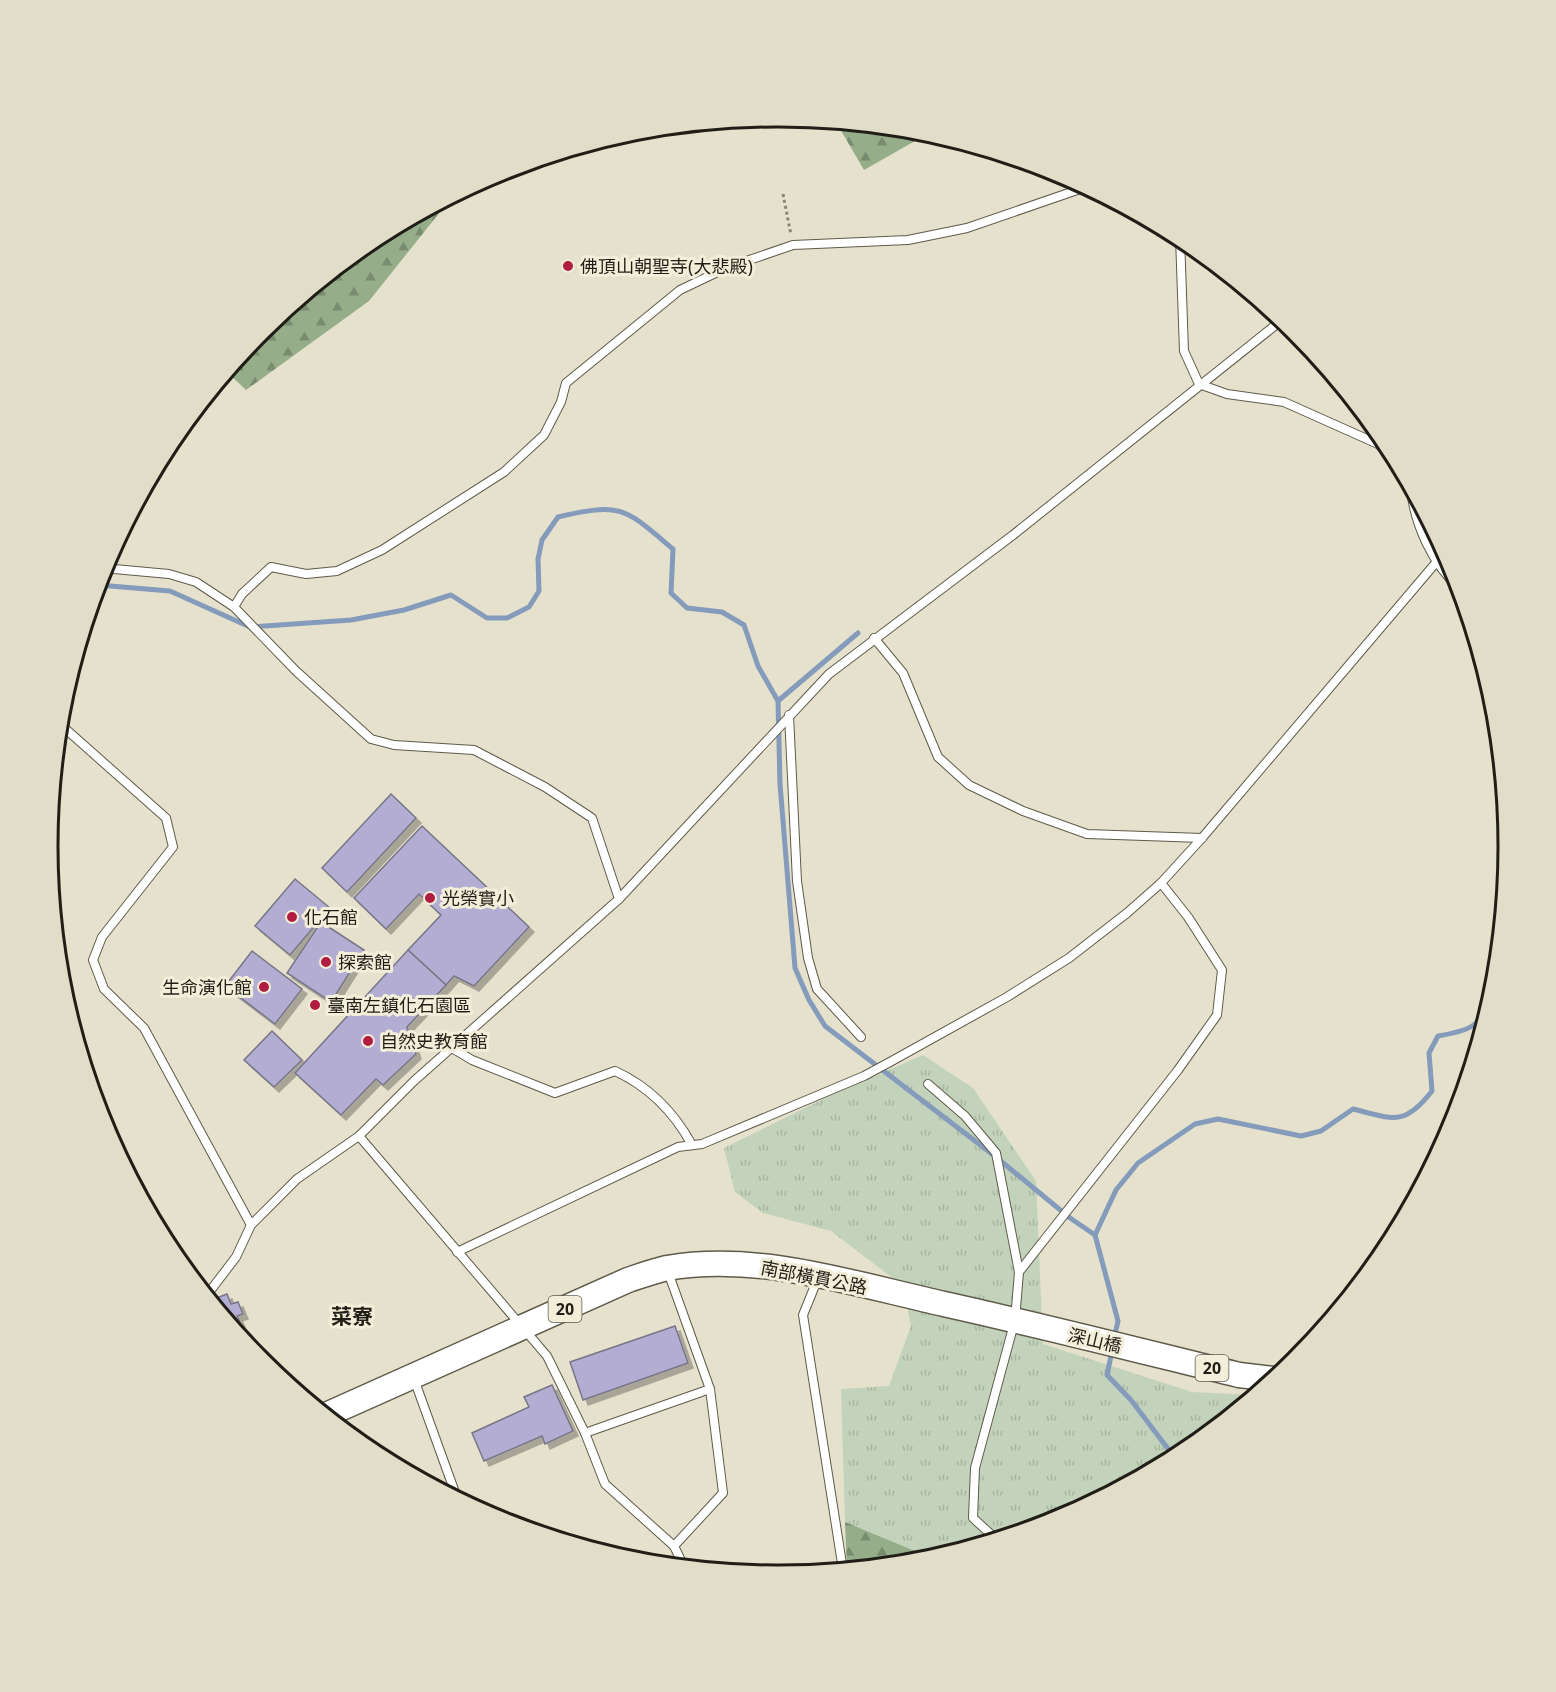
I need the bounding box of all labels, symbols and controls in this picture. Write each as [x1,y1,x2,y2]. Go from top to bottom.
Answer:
place label: 佛頂山朝聖寺(大悲殿) [580,254,753,278]
marker: 佛頂山朝聖寺(大悲殿) [561,259,575,273]
place label: 光榮實小 [442,886,514,910]
marker: 光榮實小 [423,891,437,905]
place label: 化石館 [304,905,358,929]
marker: 化石館 [285,910,299,924]
place label: 探索館 [338,950,392,974]
marker: 探索館 [319,955,333,969]
place label: 生命演化館 [162,975,252,999]
marker: 生命演化館 [257,980,271,994]
place label: 臺南左鎮化石園區 [327,993,471,1017]
marker: 臺南左鎮化石園區 [308,998,322,1012]
place label: 自然史教育館 [380,1029,488,1053]
marker: 自然史教育館 [361,1034,375,1048]
street label: 南部橫貫公路 [759,1255,869,1299]
road number: 20 [548,1296,582,1322]
district label: 菜寮 [331,1302,373,1330]
street label: 深山橋 [1066,1322,1124,1358]
road number: 20 [1196,1355,1228,1381]

